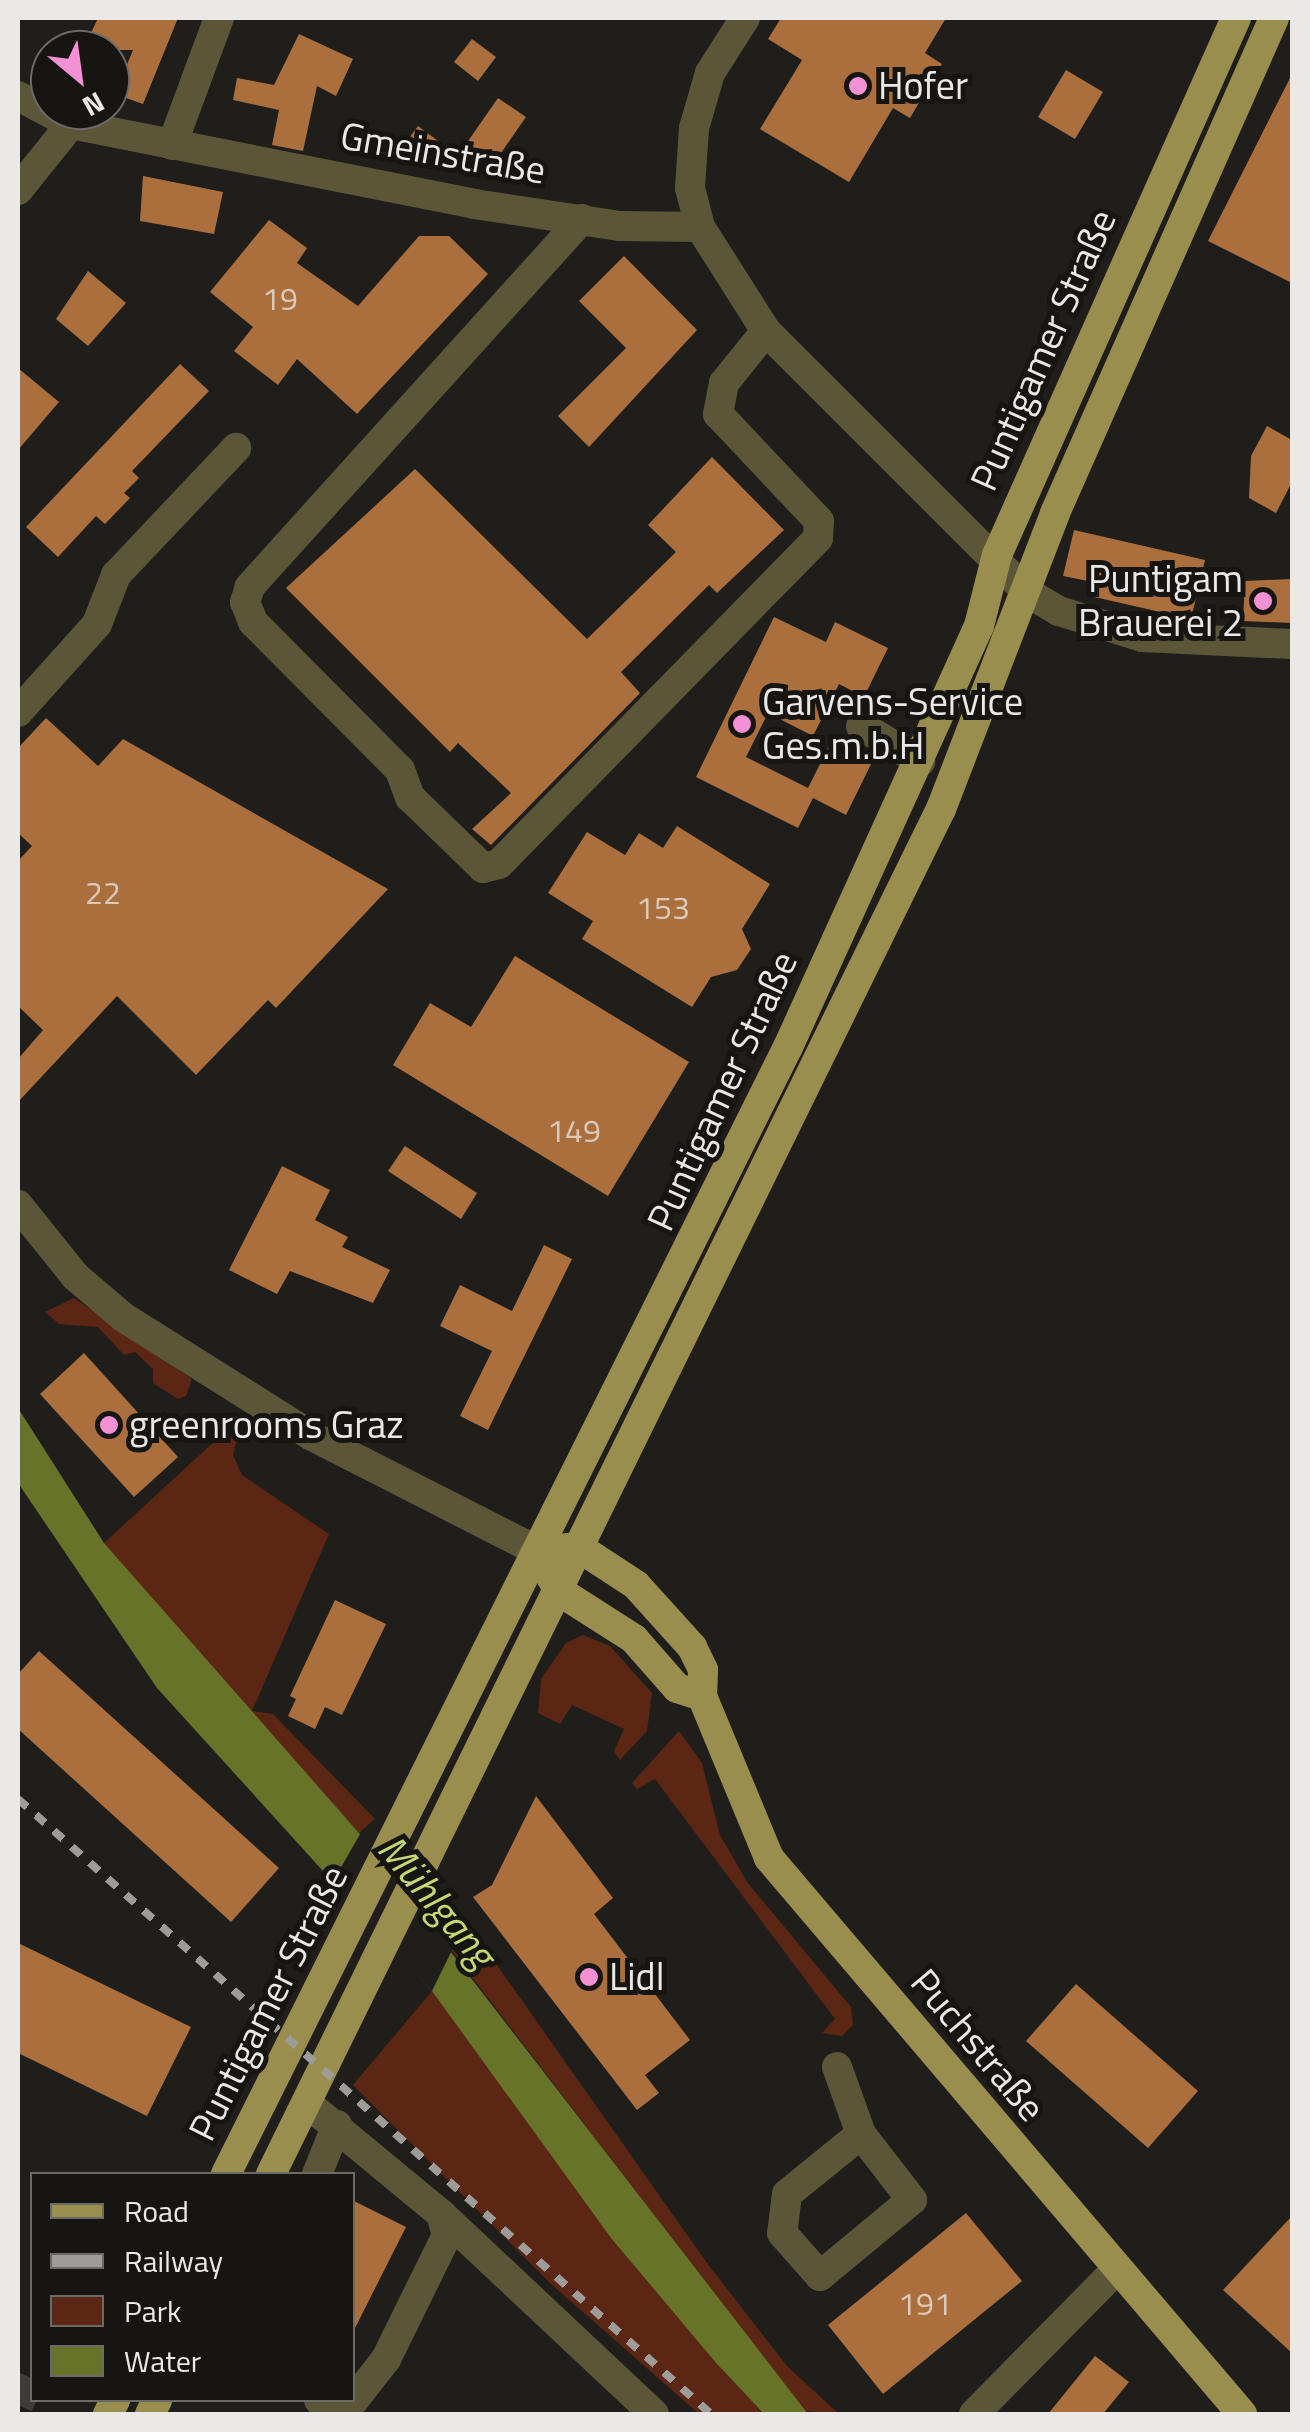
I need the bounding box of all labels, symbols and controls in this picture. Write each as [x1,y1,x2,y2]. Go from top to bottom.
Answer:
north arrow [30,30,130,130]
place label: Hofer [878,63,968,109]
marker: Hofer [847,75,869,97]
text: N [75,81,113,128]
street label: Gmeinstraße [337,113,549,193]
street label: Puntigamer Straße [961,203,1125,497]
house number: 19 [262,279,298,317]
place label: Puntigam Brauerei 2 [1078,556,1243,646]
marker: Puntigam Brauerei 2 [1252,590,1274,612]
place label: Garvens-Service Ges.m.b.H [762,679,1023,768]
marker: Garvens-Service Ges.m.b.H [731,713,753,735]
house number: 22 [85,873,121,911]
house number: 153 [636,888,690,926]
street label: Puntigamer Straße [637,944,807,1238]
house number: 149 [547,1111,601,1149]
place label: greenrooms Graz [129,1402,404,1448]
marker: greenrooms Graz [98,1414,120,1436]
water label: Mühlgang [368,1825,506,1977]
street label: Puntigamer Straße [179,1858,357,2148]
place label: Lidl [609,1954,664,2000]
street label: Puchstraße [901,1960,1055,2130]
marker: Lidl [578,1966,600,1988]
legend [30,2172,355,2402]
text: Road [124,2188,189,2234]
text: Railway [124,2238,223,2284]
house number: 191 [898,2284,952,2322]
text: Park [124,2288,181,2334]
text: Water [124,2338,201,2384]

